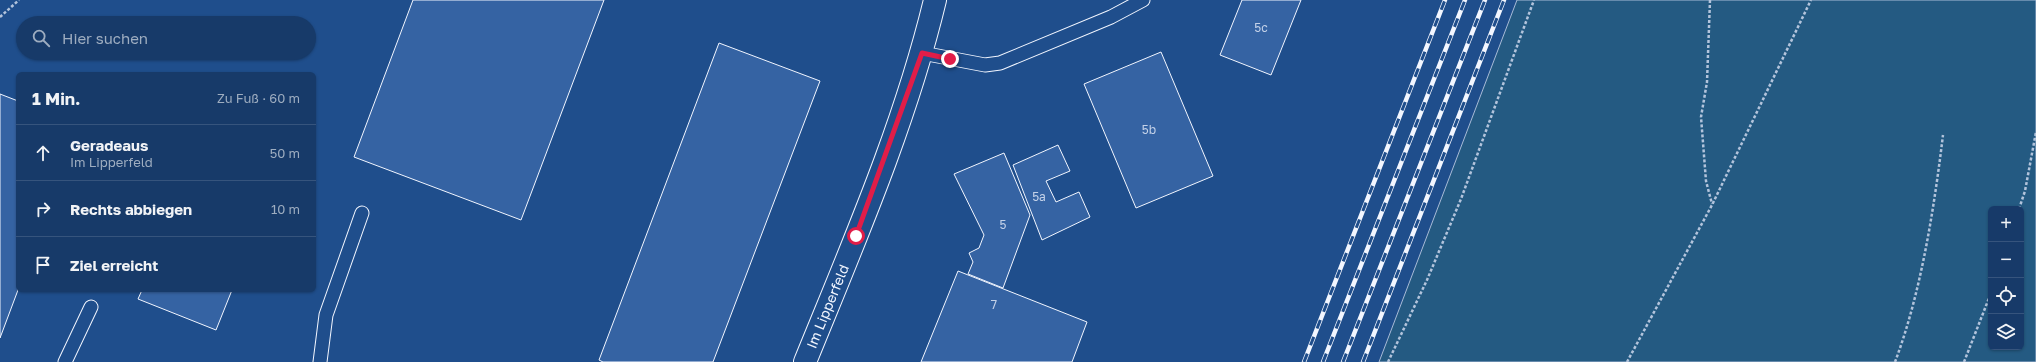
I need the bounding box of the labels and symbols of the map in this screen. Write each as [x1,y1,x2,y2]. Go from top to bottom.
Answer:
house number: 5c [1254,20,1268,35]
route end [941,50,959,68]
house number: 5b [1142,122,1156,137]
house number: 5a [1032,189,1046,204]
house number: 5 [1000,217,1007,232]
route start [847,227,865,245]
street label: Im Lipperfeld [802,262,852,351]
house number: 7 [991,297,997,312]

